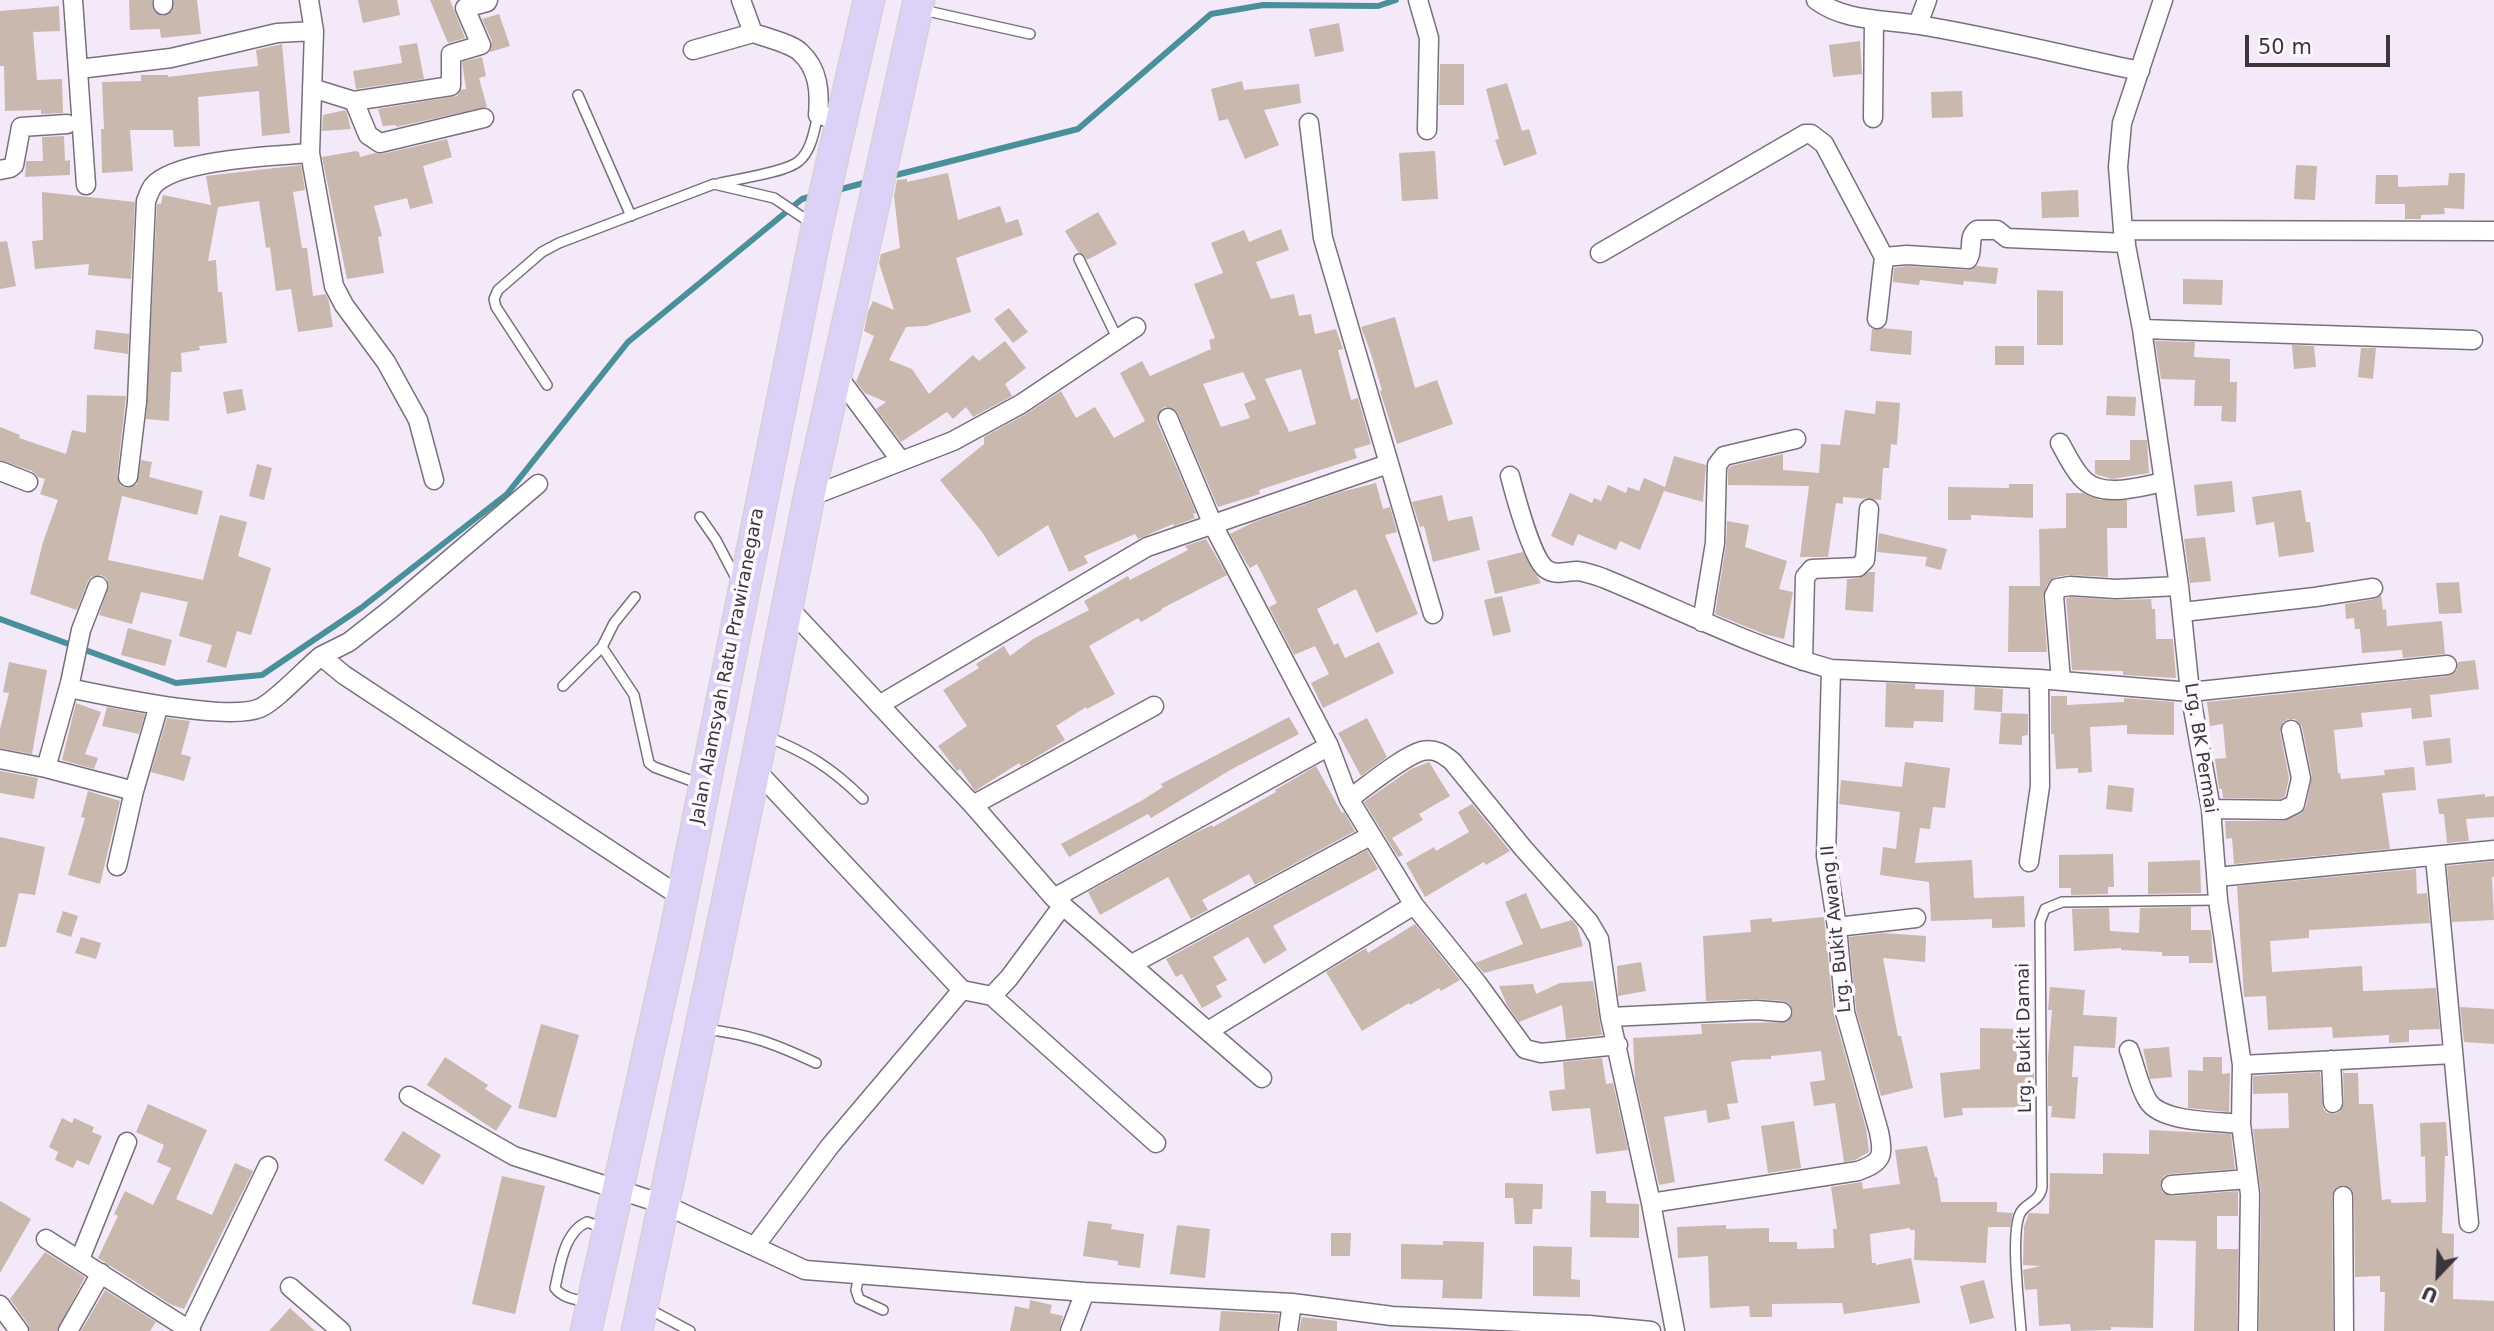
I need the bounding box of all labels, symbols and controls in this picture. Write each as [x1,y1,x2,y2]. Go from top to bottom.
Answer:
scale bar [2249,21,2394,65]
text: 50 m [2258,35,2312,59]
street label: Jalan Alamsyah Ratu Prawiranegara [687,506,769,826]
street label: Lrg. BK Permai [2179,681,2221,815]
street label: Lrg. Bukit Awang II [1817,844,1857,1014]
street label: Lrg. Bukit Damai [2013,963,2037,1113]
north arrow [2403,1240,2473,1310]
text: U [2418,1281,2441,1307]

